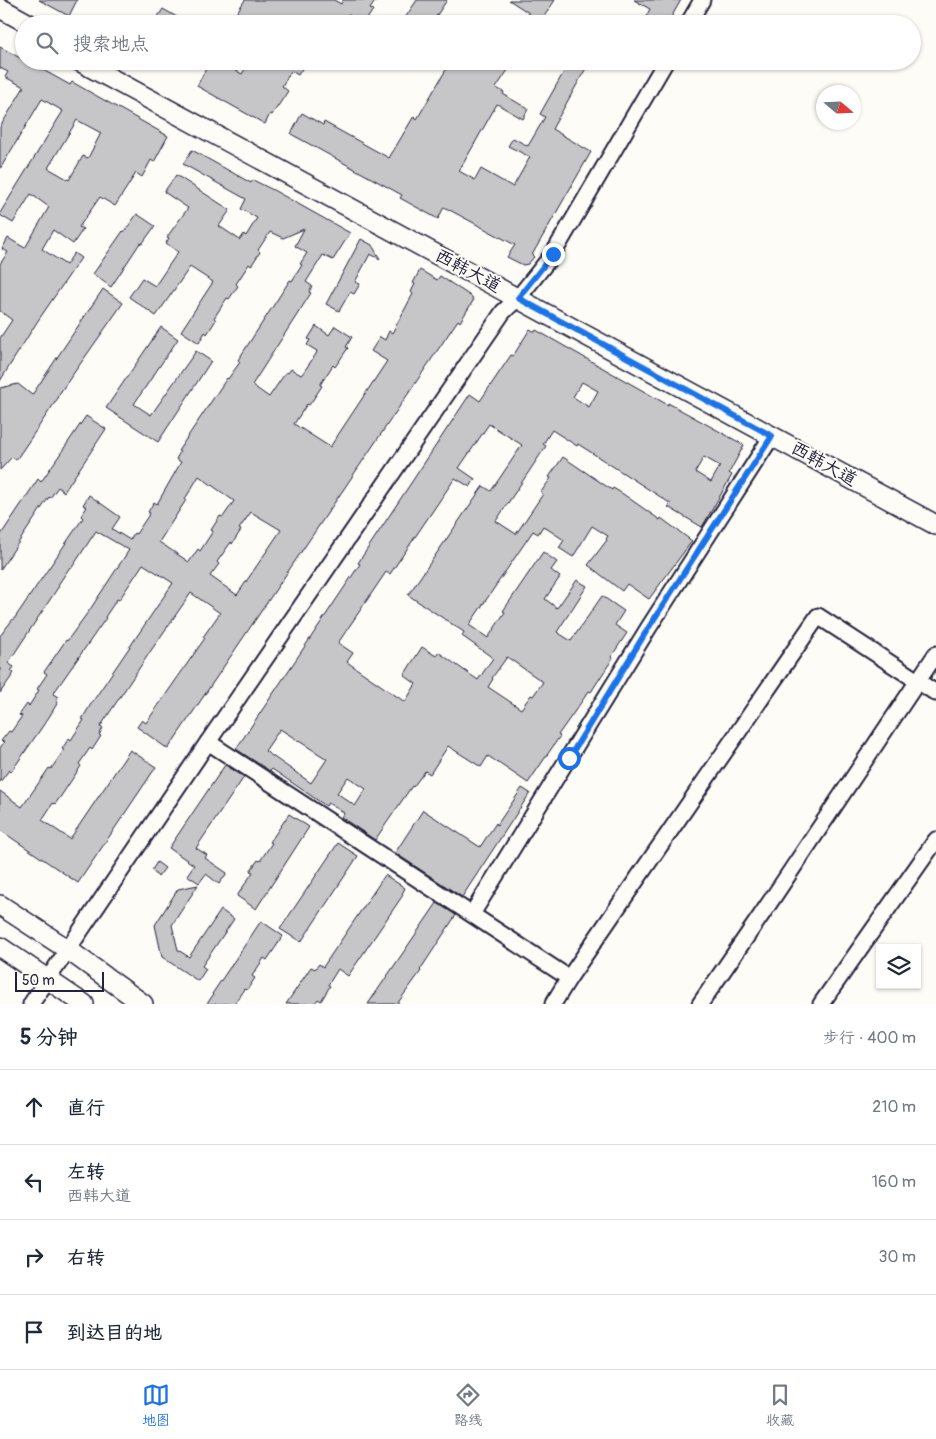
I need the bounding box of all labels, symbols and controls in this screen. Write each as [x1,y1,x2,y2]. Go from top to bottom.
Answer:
search box [15,15,921,70]
icon: search [33,29,61,57]
text: 搜索地点 [73,32,149,56]
north arrow [816,85,861,130]
route end [542,243,565,266]
street label: 西韩大道 [431,244,505,298]
street label: 西韩大道 [787,436,861,492]
route start [558,747,581,770]
map controls [876,944,921,989]
button: layers [876,944,921,989]
scale bar [15,969,104,992]
text: 50 m [22,972,55,989]
text: 5 分钟 [20,1024,78,1051]
text: 步行 · 400 m [823,1028,916,1048]
icon: ahead [20,1093,48,1121]
text: 直行 [67,1096,105,1120]
text: 210 m [872,1097,916,1117]
text: 左转 [67,1160,105,1184]
icon: left [20,1168,48,1196]
text: 160 m [872,1172,916,1192]
text: 西韩大道 [67,1186,131,1206]
icon: right [20,1243,48,1271]
text: 右转 [67,1246,105,1270]
text: 30 m [878,1247,916,1267]
icon: arrive [20,1318,48,1346]
text: 到达目的地 [67,1321,162,1345]
tab: 地图 [142,1381,170,1429]
tab: 路线 [454,1381,482,1429]
tab: 收藏 [766,1381,794,1429]

